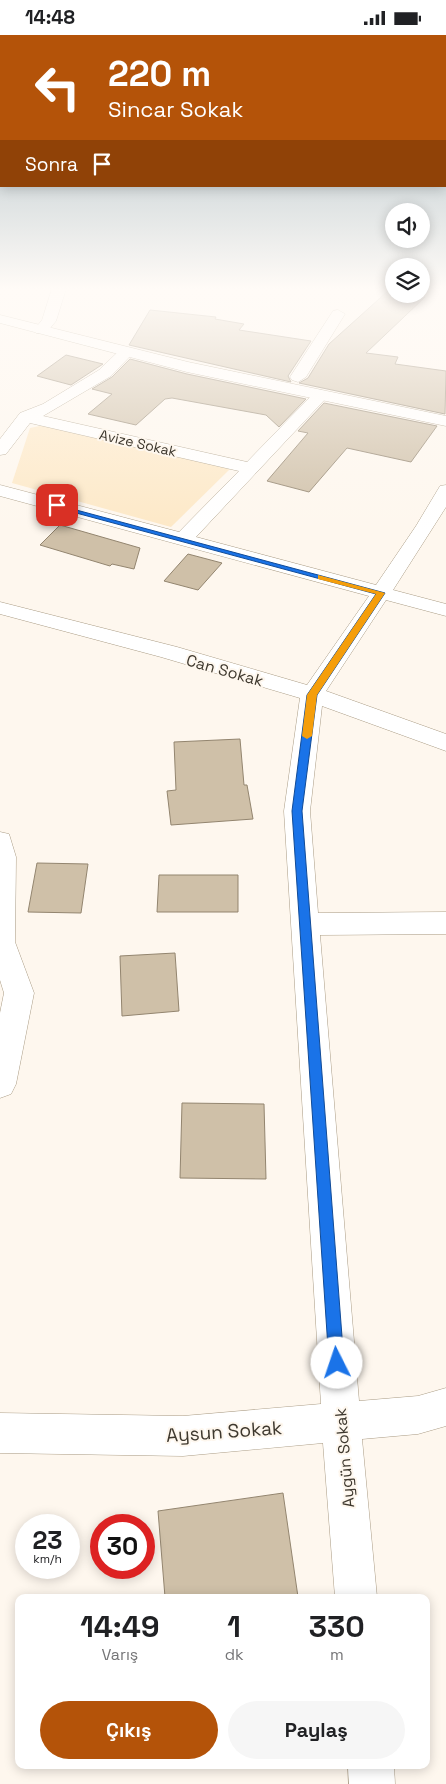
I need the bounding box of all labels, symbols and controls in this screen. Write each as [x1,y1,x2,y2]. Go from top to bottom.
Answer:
text: 14:48 [25,5,75,30]
text: 220 m [108,52,211,96]
icon: left [25,55,90,120]
text: Sincar Sokak [108,95,243,123]
icon: arrive [88,150,116,178]
text: Sonra [25,152,78,177]
map controls [385,203,430,303]
button: sound [385,203,430,248]
button: layers [385,258,430,303]
street label: Avize Sokak [98,425,179,461]
pin [36,484,78,526]
icon: arrive [43,491,71,519]
street label: Can Sokak [184,649,266,692]
position arrow [310,1336,362,1388]
street label: Aygün Sokak [330,1407,359,1509]
street label: Aysun Sokak [165,1415,283,1448]
speed limit sign: 30 [90,1514,155,1579]
text: 23 [32,1524,63,1556]
text: km/h [33,1551,62,1567]
text: 14:49 [80,1607,159,1646]
text: 1 [227,1607,241,1646]
text: 330 [309,1607,365,1646]
text: Varış [101,1644,138,1665]
text: dk [225,1644,244,1665]
text: m [330,1644,344,1665]
button: Çıkış [40,1701,218,1759]
button: Paylaş [228,1701,405,1759]

